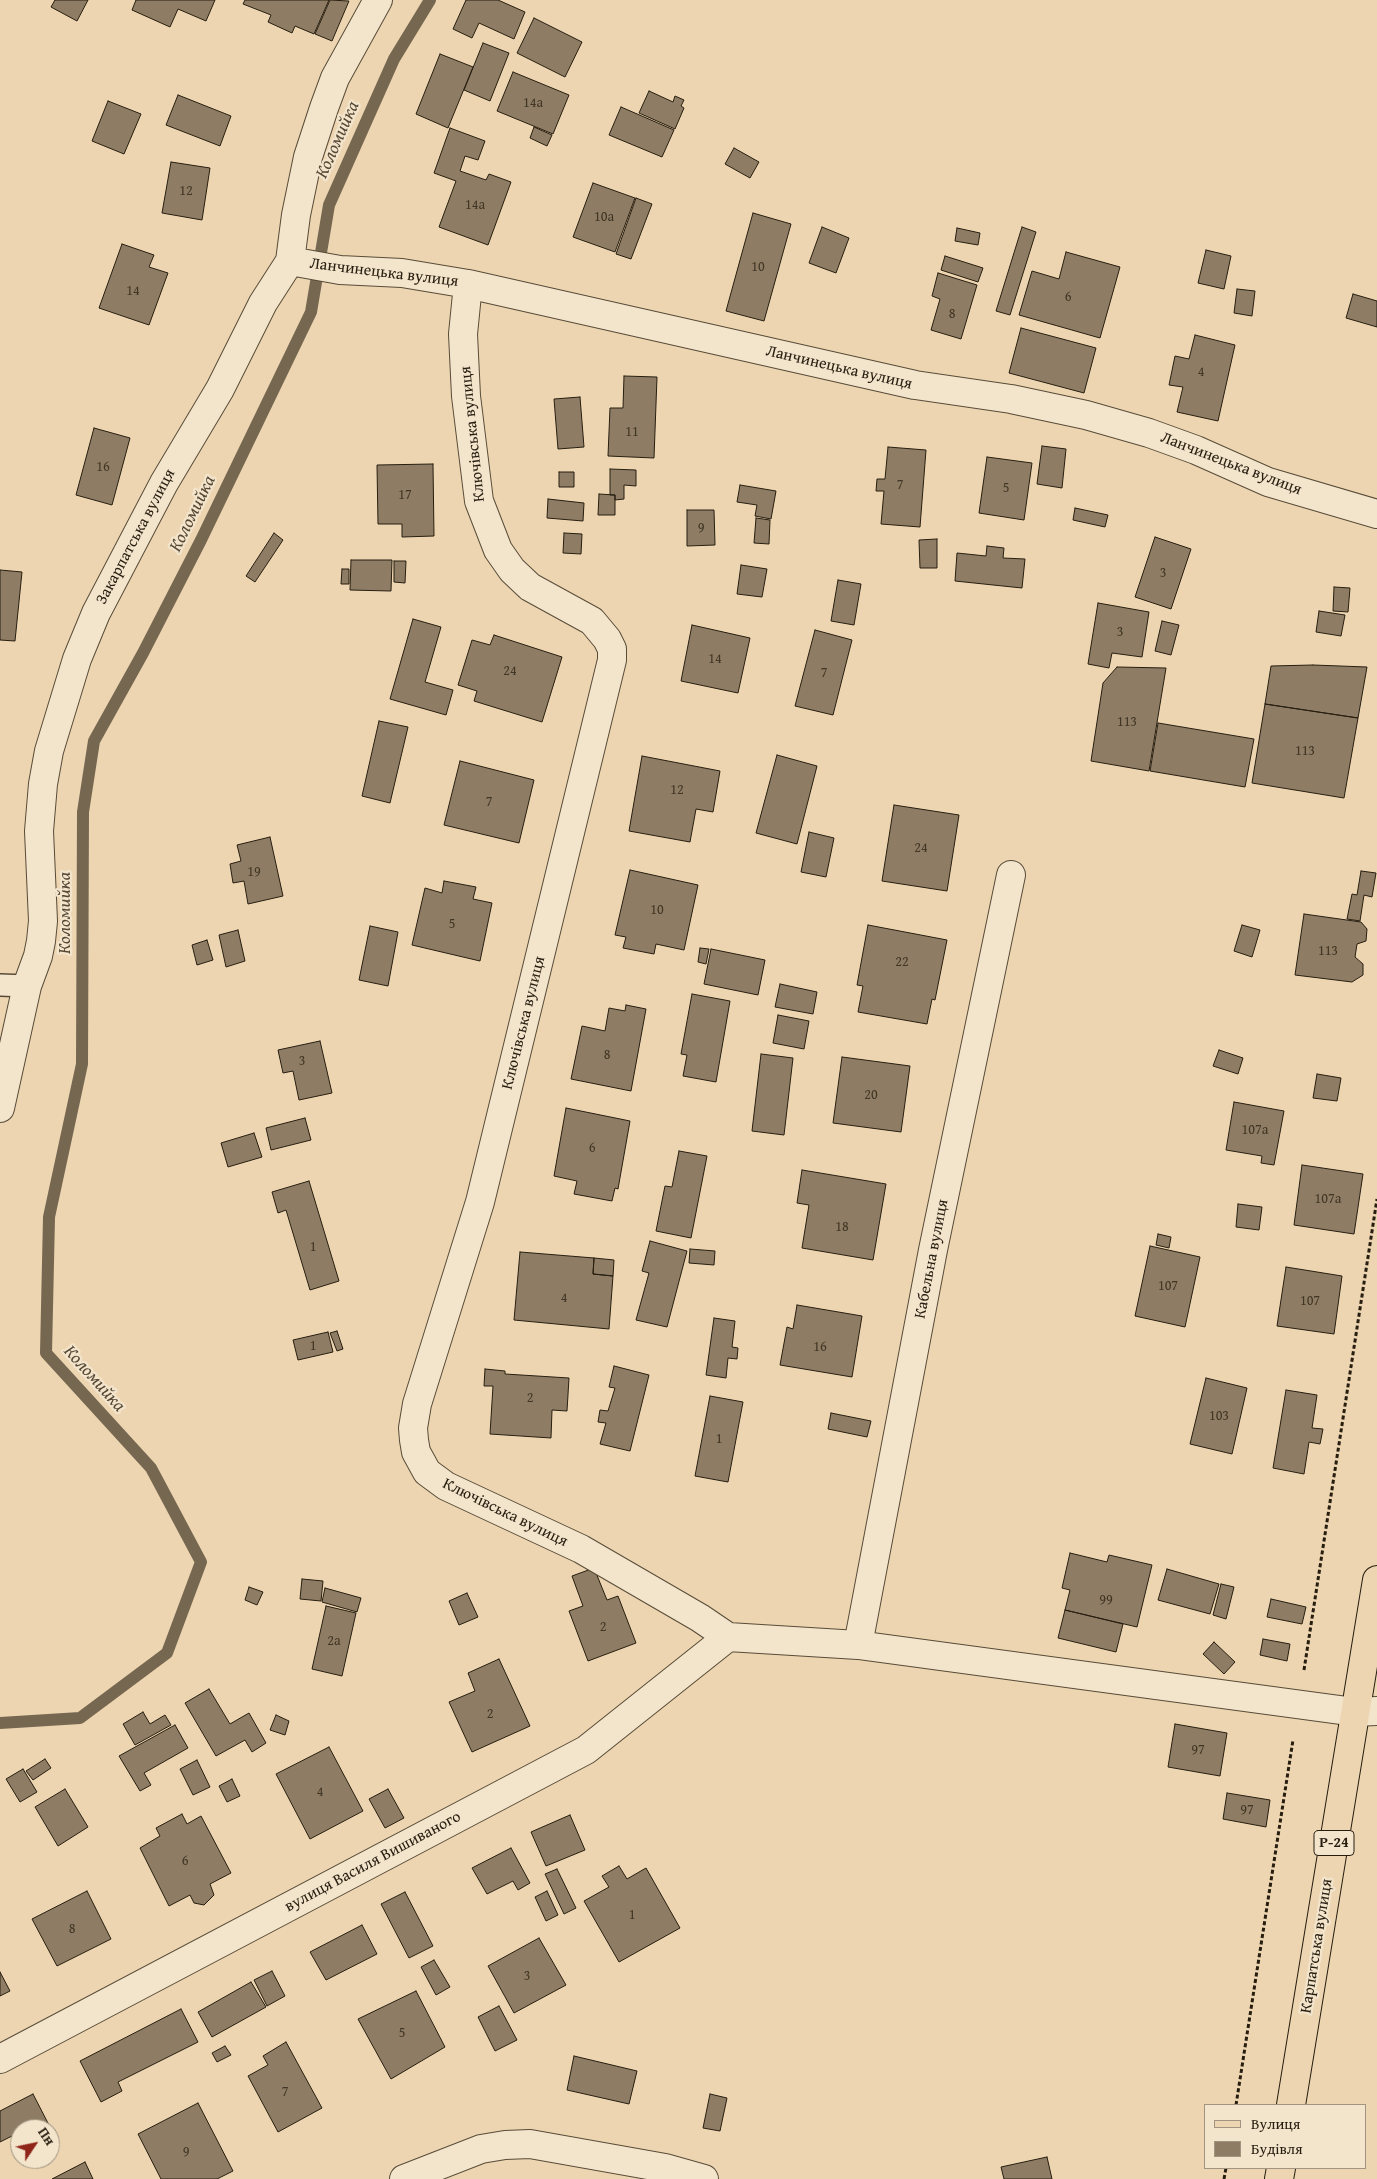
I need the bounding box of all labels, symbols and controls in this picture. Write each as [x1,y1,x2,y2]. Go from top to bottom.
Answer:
house number: 14а [523,95,543,111]
water label: Коломийка [311,98,365,182]
house number: 12 [179,183,193,199]
house number: 14а [465,197,485,213]
house number: 10а [594,209,614,225]
street label: Ланчинецька вулиця [309,254,459,292]
house number: 10 [751,259,765,275]
house number: 14 [126,283,140,299]
house number: 6 [1065,289,1071,305]
house number: 8 [949,306,955,322]
street label: Ланчинецька вулиця [764,342,914,394]
house number: 4 [1198,364,1204,380]
street label: Ключівська вулиця [456,365,490,503]
house number: 11 [625,424,639,440]
street label: Ланчинецька вулиця [1158,428,1304,500]
house number: 16 [96,459,110,475]
street label: Закарпатська вулиця [92,466,180,608]
water label: Коломийка [165,472,221,556]
house number: 7 [897,477,903,493]
house number: 5 [1003,480,1009,496]
house number: 17 [398,487,412,503]
house number: 9 [698,520,704,536]
house number: 3 [1160,565,1166,581]
house number: 3 [1117,624,1123,640]
house number: 14 [708,651,722,667]
house number: 24 [503,663,517,679]
house number: 7 [821,665,827,681]
house number: 113 [1117,714,1137,730]
house number: 113 [1295,743,1315,759]
house number: 12 [670,782,684,798]
house number: 7 [486,794,492,810]
house number: 24 [914,840,928,856]
house number: 19 [247,864,261,880]
water label: Коломийка [54,872,76,954]
house number: 10 [650,902,664,918]
house number: 5 [449,916,455,932]
house number: 113 [1318,943,1338,959]
street label: Ключівська вулиця [498,954,550,1092]
house number: 22 [895,954,909,970]
house number: 8 [604,1047,610,1063]
house number: 3 [299,1053,305,1069]
house number: 20 [864,1087,878,1103]
house number: 107а [1242,1122,1268,1138]
house number: 6 [589,1140,595,1156]
house number: 107а [1315,1191,1341,1207]
street label: Кабельна вулиця [911,1198,953,1320]
house number: 18 [835,1219,849,1235]
house number: 1 [310,1239,316,1255]
house number: 107 [1158,1278,1178,1294]
house number: 4 [561,1290,567,1306]
house number: 107 [1300,1293,1320,1309]
house number: 1 [310,1338,316,1354]
house number: 16 [813,1339,827,1355]
water label: Коломийка [59,1341,129,1417]
house number: 2 [527,1390,533,1406]
house number: 103 [1209,1408,1229,1424]
house number: 1 [716,1431,722,1447]
street label: Ключівська вулиця [439,1474,571,1552]
house number: 99 [1099,1592,1113,1608]
house number: 2 [600,1619,606,1635]
house number: 2а [327,1633,341,1649]
house number: 2 [487,1706,493,1722]
house number: 97 [1191,1742,1205,1758]
house number: 4 [317,1784,323,1800]
house number: 97 [1240,1802,1254,1818]
street label: вулиця Василя Вишиваного [282,1807,464,1917]
road number: Р-24 [1314,1830,1354,1856]
house number: 6 [182,1853,188,1869]
street label: Карпатська вулиця [1297,1877,1337,2015]
house number: 1 [629,1907,635,1923]
house number: 8 [69,1921,75,1937]
house number: 3 [524,1968,530,1984]
house number: 5 [399,2025,405,2041]
house number: 7 [282,2084,288,2100]
legend [1204,2104,1367,2169]
text: Вулиця [1251,2113,1300,2134]
north arrow [10,2119,60,2169]
text: Пн [33,2123,60,2149]
text: Будівля [1251,2138,1303,2159]
house number: 9 [183,2144,189,2160]

